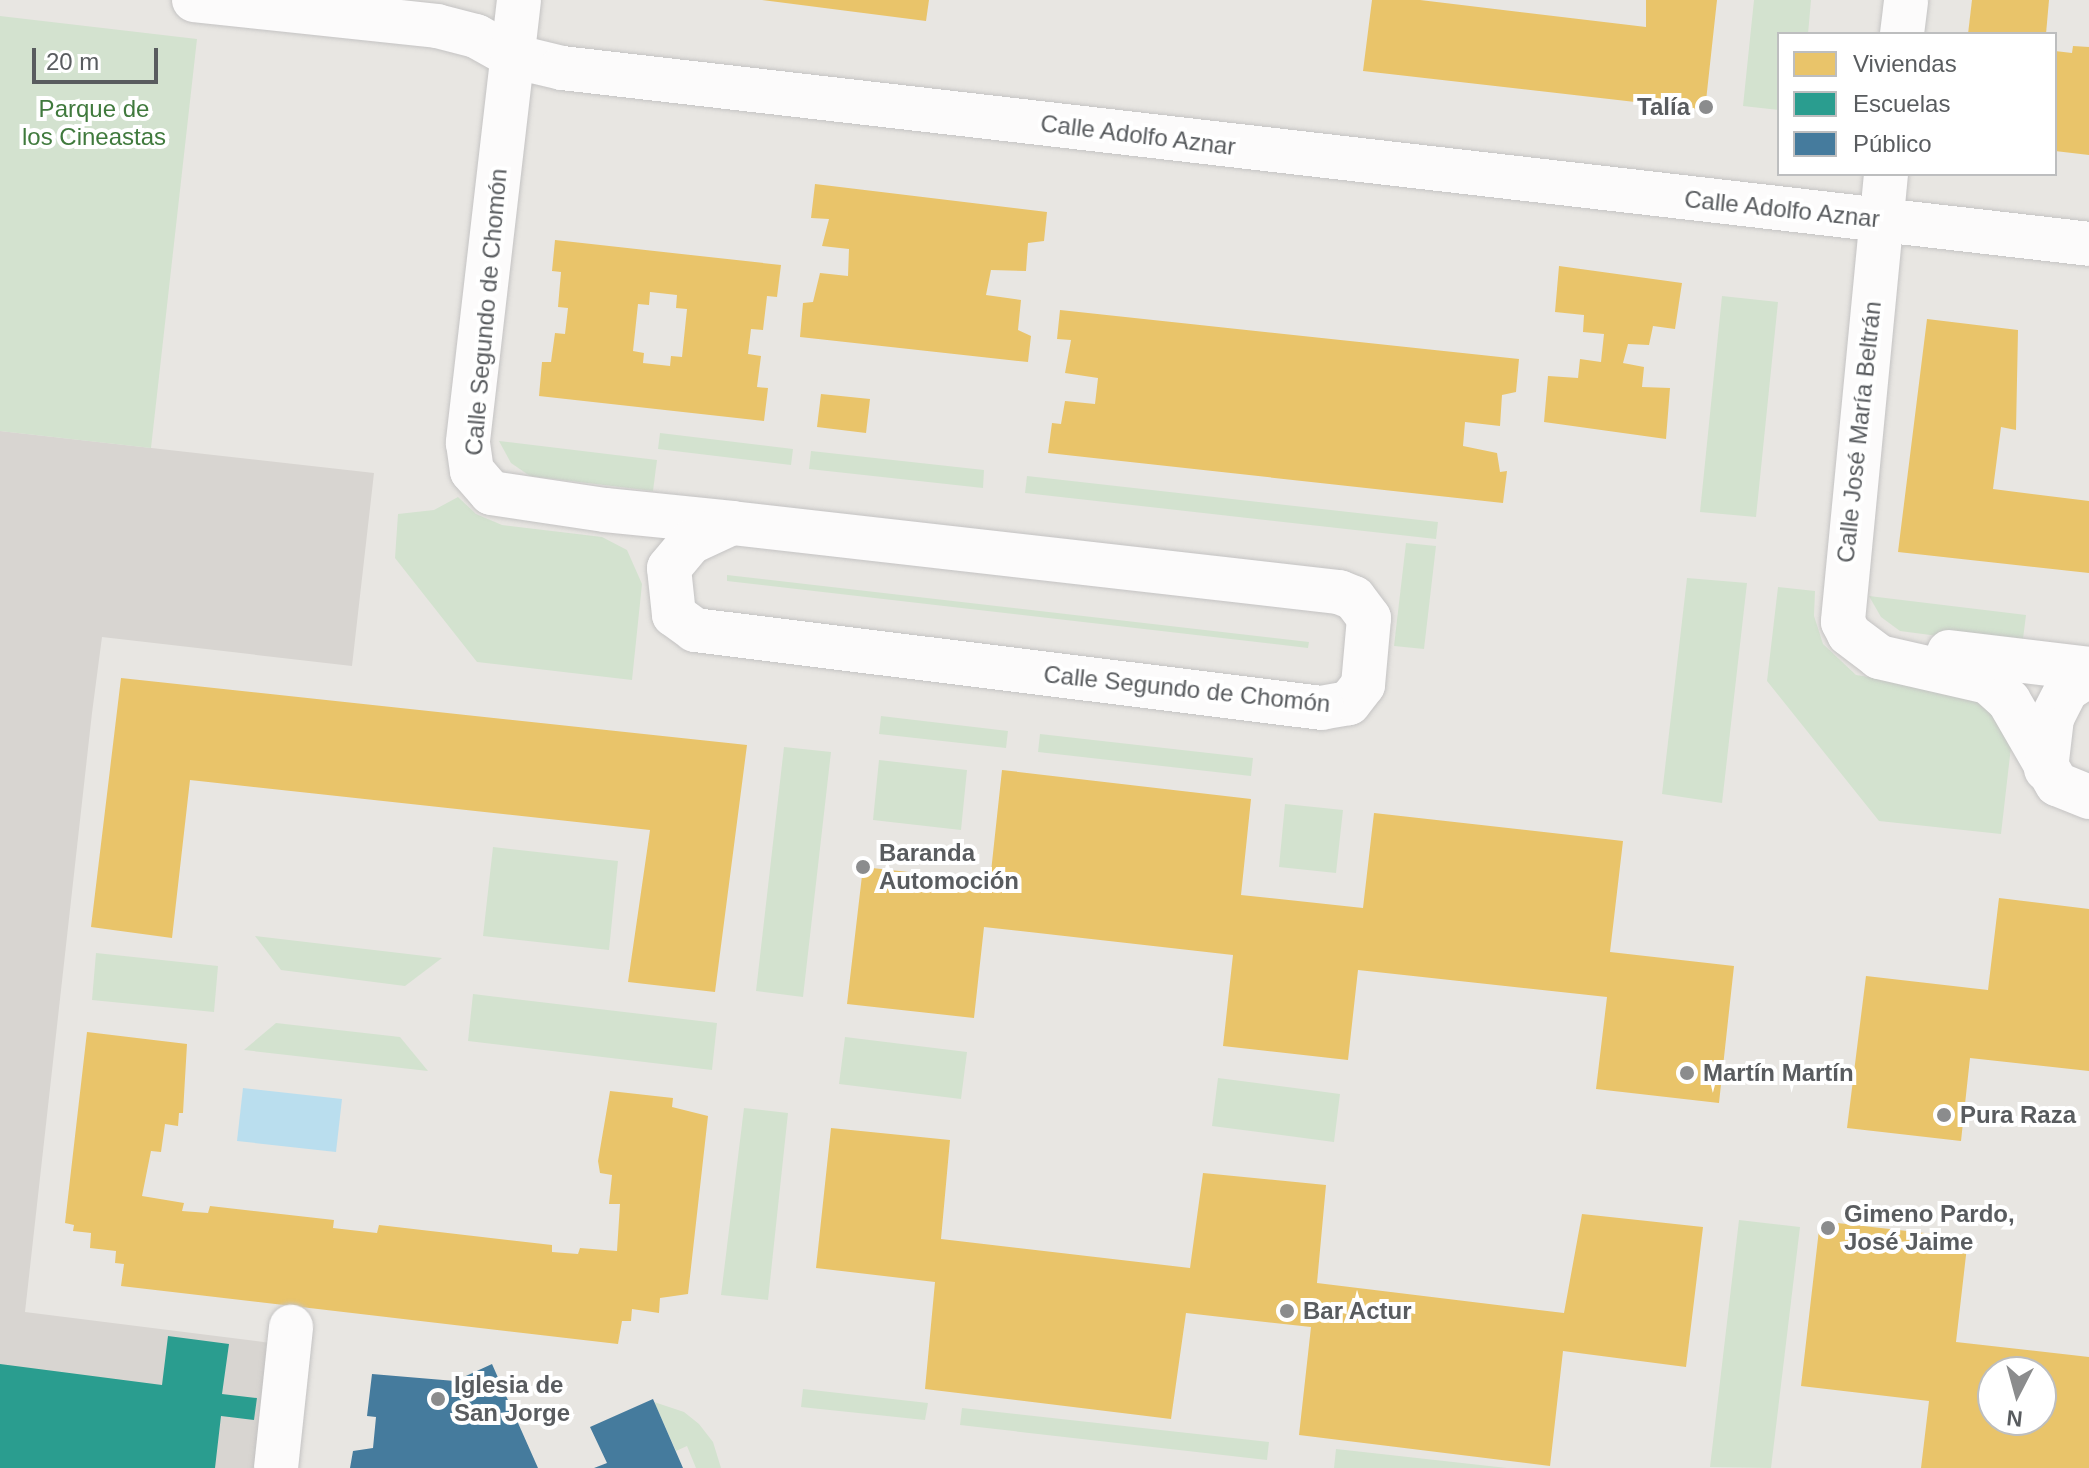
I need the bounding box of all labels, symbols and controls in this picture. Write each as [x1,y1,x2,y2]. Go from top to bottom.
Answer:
scale bar [36,32,162,82]
legend [1777,32,2057,176]
text: 20 m [46,48,99,75]
text: Viviendas [1853,50,1957,77]
text: Escuelas [1853,90,1950,117]
place label: Talía [1637,93,1690,121]
park label: Parque de los Cineastas [22,95,166,151]
marker: Talía [1697,98,1715,116]
street label: Calle Adolfo Aznar [1038,109,1238,161]
text: Público [1853,130,1932,157]
street label: Calle Segundo de Chomón [459,167,513,457]
street label: Calle Adolfo Aznar [1682,184,1882,234]
street label: Calle José María Beltrán [1831,300,1887,564]
street label: Calle Segundo de Chomón [1042,660,1332,718]
place label: Baranda Automoción [879,839,1019,895]
marker: Baranda Automoción [854,858,872,876]
place label: Martín Martín [1703,1059,1854,1087]
marker: Martín Martín [1678,1064,1696,1082]
place label: Pura Raza [1960,1101,2076,1129]
marker: Pura Raza [1935,1106,1953,1124]
place label: Gimeno Pardo, José Jaime [1844,1200,2015,1256]
marker: Gimeno Pardo, José Jaime [1819,1219,1837,1237]
place label: Bar Actur [1303,1297,1412,1325]
marker: Bar Actur [1278,1302,1296,1320]
north arrow [1977,1356,2057,1436]
place label: Iglesia de San Jorge [454,1371,570,1427]
marker: Iglesia de San Jorge [429,1390,447,1408]
text: N [2005,1405,2024,1432]

